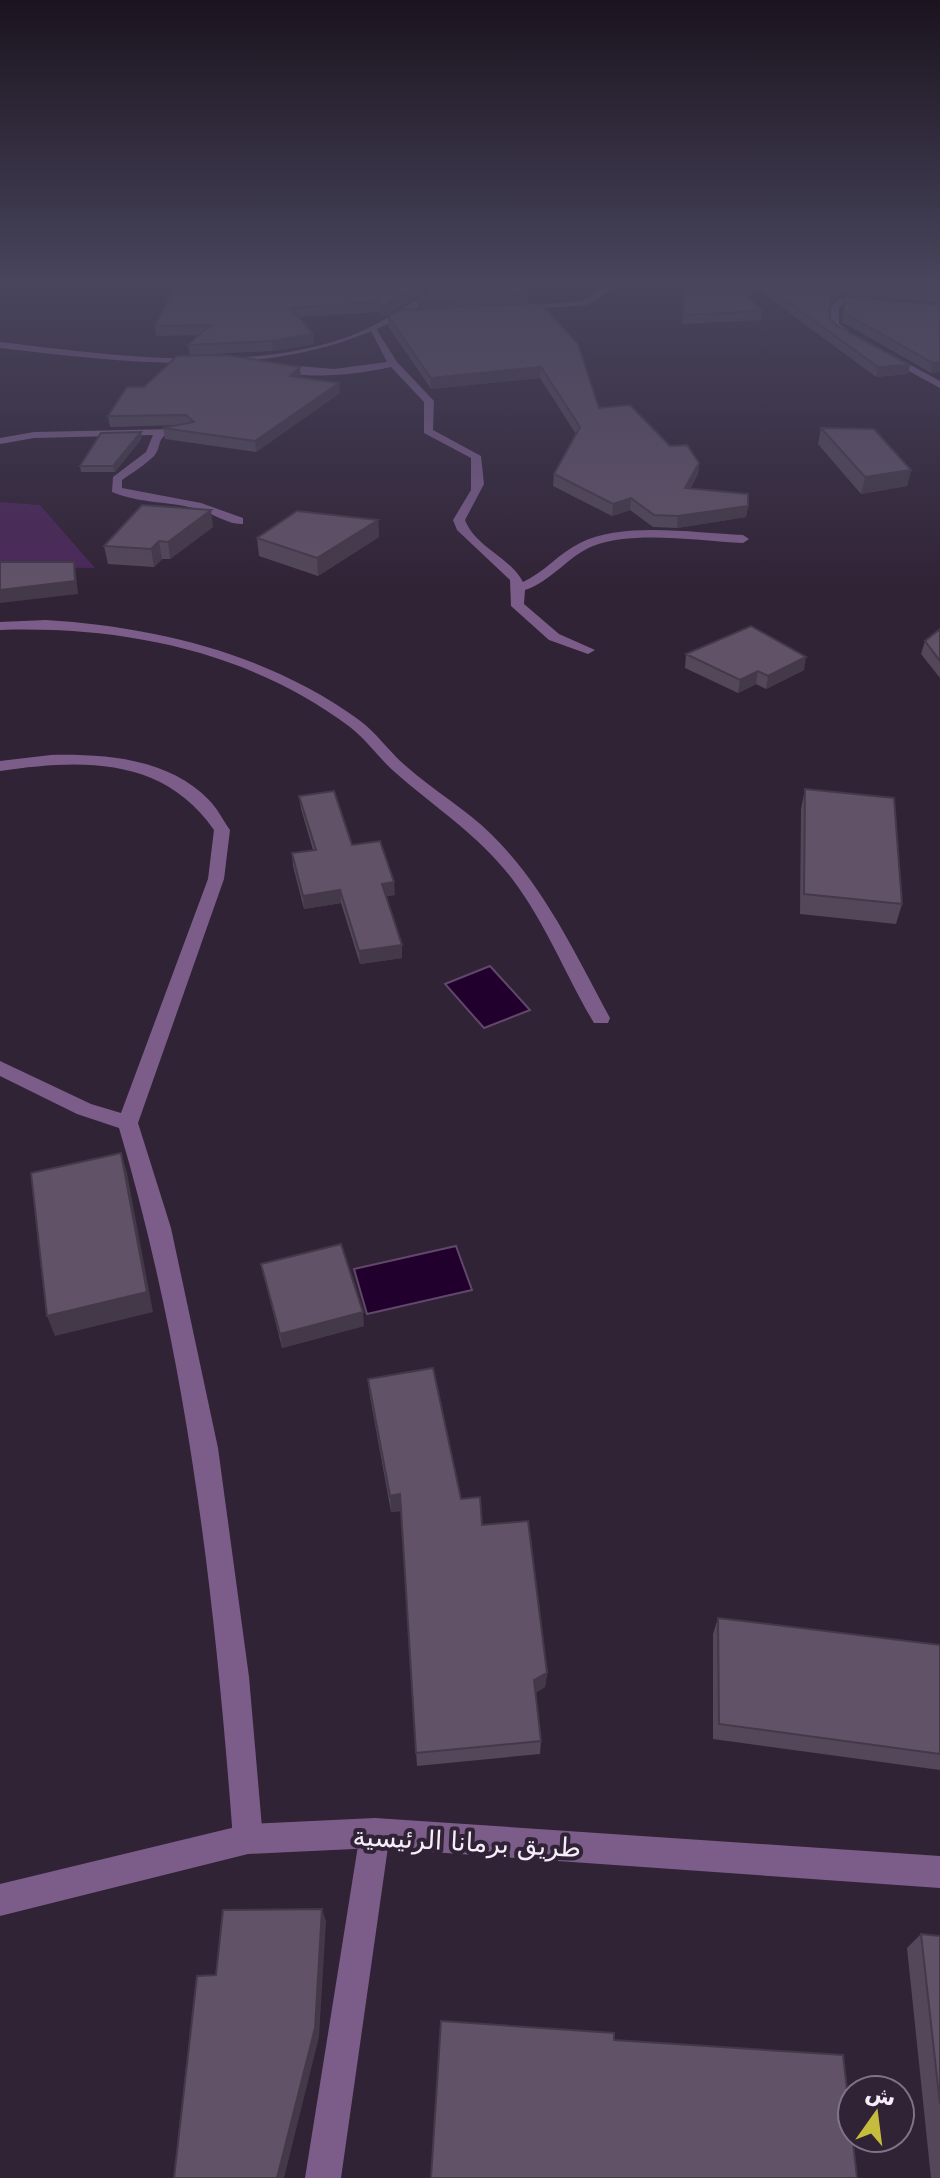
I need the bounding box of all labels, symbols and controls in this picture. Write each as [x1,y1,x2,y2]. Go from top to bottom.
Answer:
street label: طريق برمانا الرئيسية [352,1821,582,1864]
north arrow [836,2074,916,2154]
text: ش [863,2079,898,2111]

